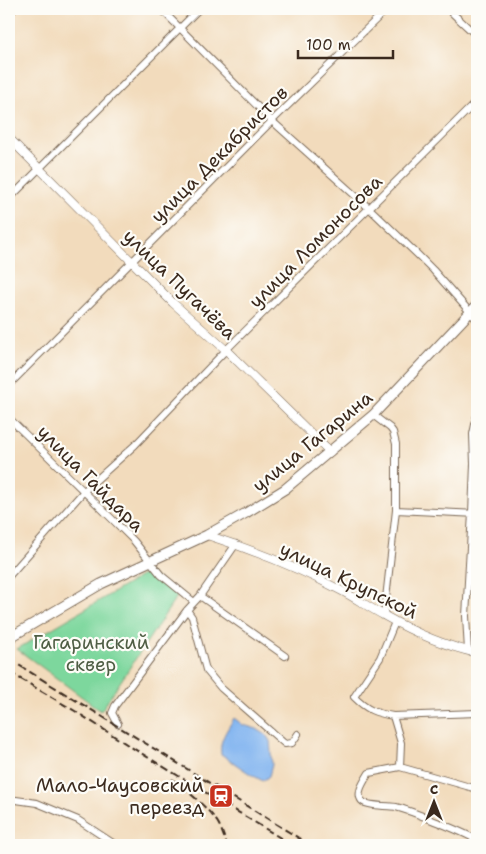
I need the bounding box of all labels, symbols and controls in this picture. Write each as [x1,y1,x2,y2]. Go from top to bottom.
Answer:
scale bar [298,28,394,60]
text: 100 m [306,35,351,55]
street label: улица Декабристов [145,80,293,228]
street label: улица Ломоносова [243,169,388,313]
street label: улица Пугачёва [118,224,242,345]
street label: улица Гагарина [247,385,378,498]
street label: улица Гайдара [32,419,150,537]
street label: улица Крупской [276,536,422,625]
park label: Гагаринский сквер [33,630,149,677]
place label: Мало-Чаусовский переезд [36,773,204,820]
north arrow [408,776,458,826]
text: С [430,780,438,798]
station icon: Мало-Чаусовский переезд [208,783,234,809]

